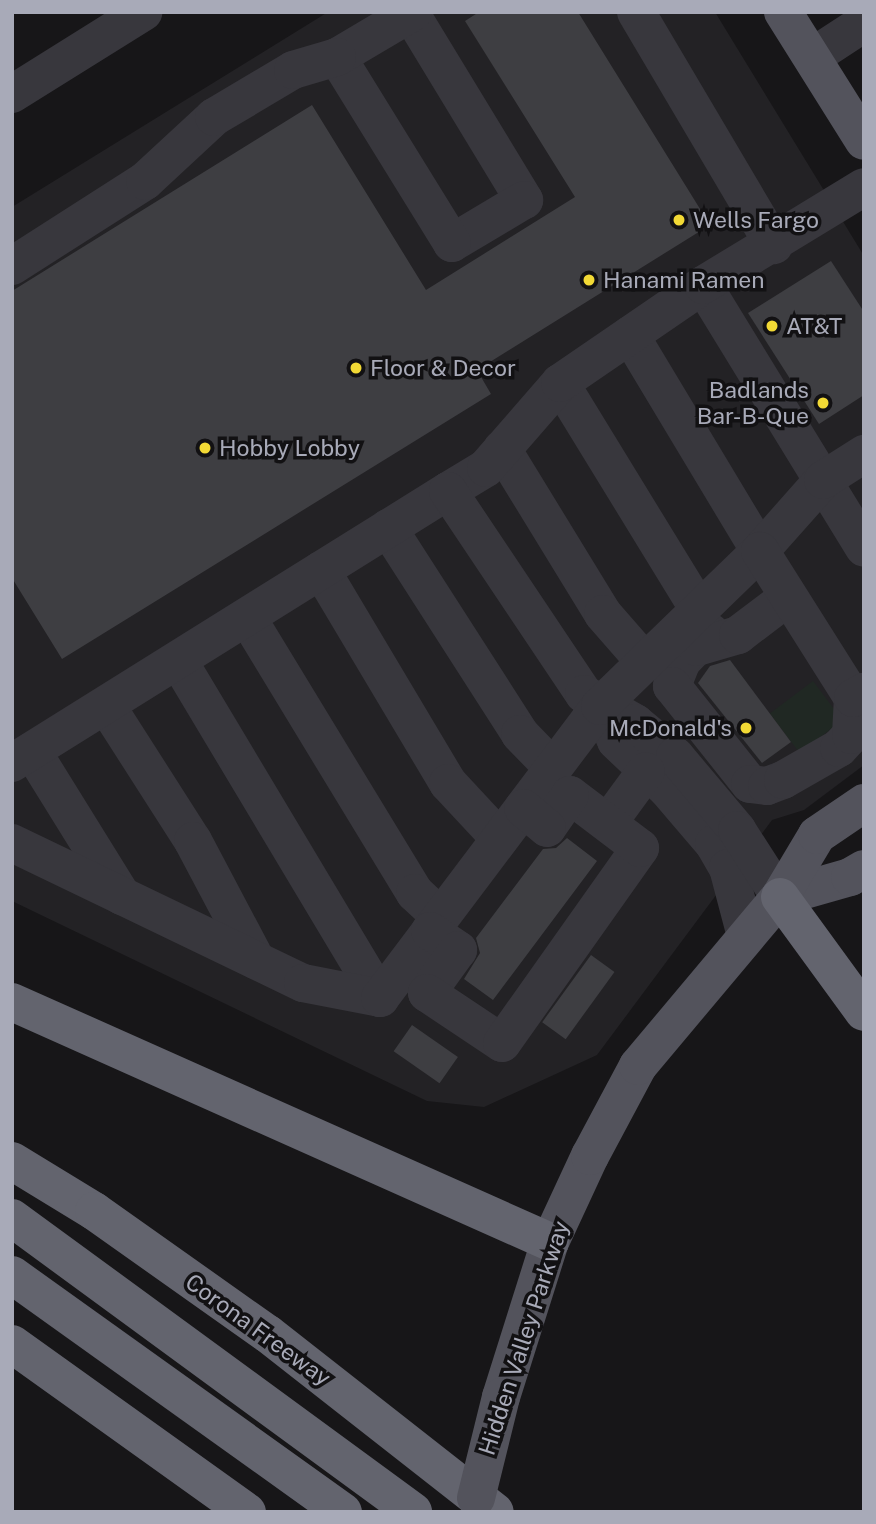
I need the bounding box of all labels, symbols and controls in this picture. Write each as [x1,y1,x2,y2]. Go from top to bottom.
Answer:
place label: Wells Fargo [693,206,819,234]
marker: Wells Fargo [671,212,687,228]
place label: Hanami Ramen [603,266,765,294]
marker: Hanami Ramen [581,272,597,288]
place label: AT&T [786,312,842,340]
marker: AT&T [764,318,780,334]
place label: Floor & Decor [370,354,516,382]
marker: Floor & Decor [348,360,364,376]
place label: Badlands Bar-B-Que [697,376,809,430]
marker: Badlands Bar-B-Que [815,395,831,411]
place label: Hobby Lobby [219,434,360,462]
marker: Hobby Lobby [197,440,213,456]
place label: McDonald's [609,714,732,742]
marker: McDonald's [738,720,754,736]
street label: Hidden Valley Parkway [473,1217,575,1459]
street label: Corona Freeway [180,1268,336,1392]

